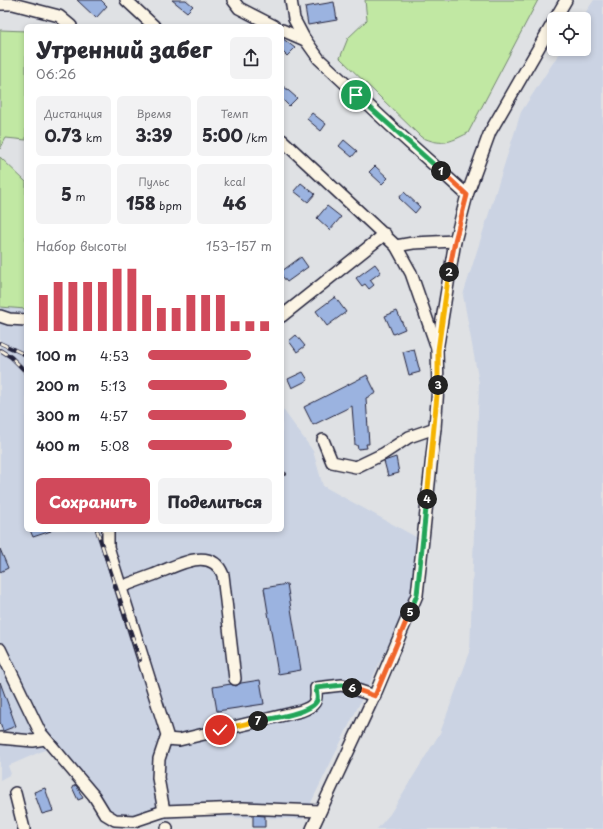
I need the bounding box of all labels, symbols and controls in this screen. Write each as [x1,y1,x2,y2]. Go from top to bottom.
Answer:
map controls [547,12,591,56]
button: locate [547,12,591,56]
text: Утренний забег [36,32,212,65]
button: share [230,37,272,79]
text: 06:26 [36,64,76,83]
pin [339,78,373,112]
icon: arrive [345,84,367,106]
text: Дистанция [44,105,103,122]
text: Время [136,105,172,122]
text: Темп [221,105,249,122]
text: 0.73 [44,122,82,148]
text: 3:39 [135,122,173,148]
text: 5:00 [202,122,243,148]
text: km [82,129,102,146]
text: /km [243,129,267,146]
pin: 1 [431,161,451,181]
text: 1 [438,162,444,179]
text: Пульс [138,173,170,190]
text: kcal [224,173,246,190]
text: 5 [61,181,72,207]
text: m [72,188,86,205]
text: 158 [126,190,156,216]
text: 46 [223,190,247,216]
text: bpm [156,197,182,214]
text: Набор высоты [36,236,127,255]
text: 153–157 m [206,236,272,255]
pin: 2 [439,262,459,282]
text: 2 [445,263,453,280]
text: 100 m [36,346,77,365]
text: 4:53 [100,346,129,365]
pin: 3 [428,375,448,395]
text: 200 m [36,376,80,395]
text: 5:13 [100,376,127,395]
text: 3 [434,376,442,393]
text: 300 m [36,406,80,425]
text: 4:57 [100,406,128,425]
text: 400 m [36,436,80,455]
text: 5:08 [100,436,130,455]
button: Сохранить [36,478,150,524]
button: Поделиться [158,478,272,524]
pin: 4 [417,489,437,509]
text: 4 [423,490,431,507]
pin: 5 [400,602,420,622]
text: 5 [406,603,414,620]
pin: 6 [342,678,362,698]
text: 6 [348,679,356,696]
pin: 7 [248,711,268,731]
text: 7 [255,712,261,729]
pin [203,713,237,747]
icon: check [209,719,231,741]

